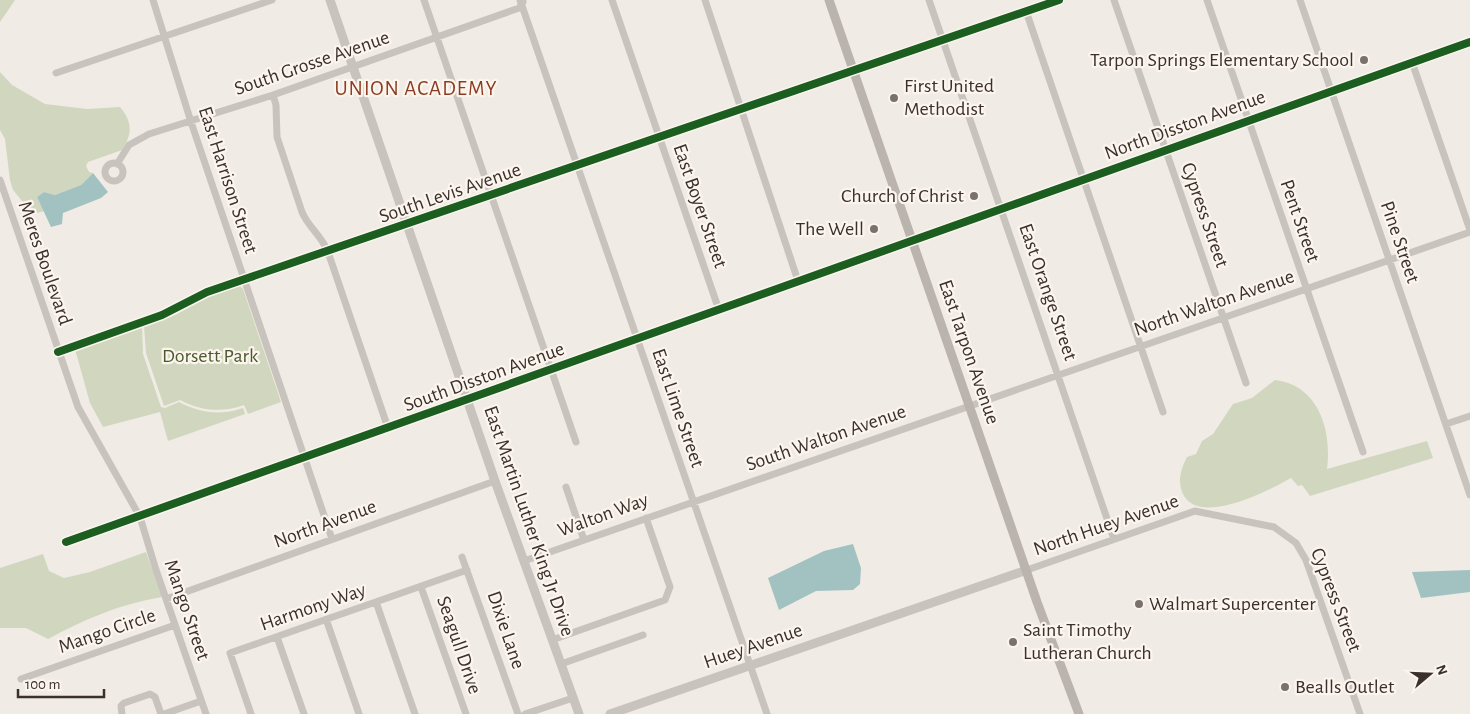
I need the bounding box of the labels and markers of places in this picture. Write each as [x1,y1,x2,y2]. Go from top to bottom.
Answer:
place label: Tarpon Springs Elementary School [1090,50,1354,70]
marker: Tarpon Springs Elementary School [1358,54,1370,66]
place label: First United Methodist [904,76,994,119]
marker: First United Methodist [888,92,900,104]
place label: Church of Christ [841,186,965,206]
marker: Church of Christ [968,190,980,202]
place label: The Well [795,219,864,239]
marker: The Well [868,223,880,235]
place label: Walmart Supercenter [1149,594,1316,614]
marker: Walmart Supercenter [1133,598,1145,610]
place label: Saint Timothy Lutheran Church [1023,620,1152,663]
marker: Saint Timothy Lutheran Church [1007,636,1019,648]
place label: Bealls Outlet [1295,677,1395,697]
marker: Bealls Outlet [1279,681,1291,693]

